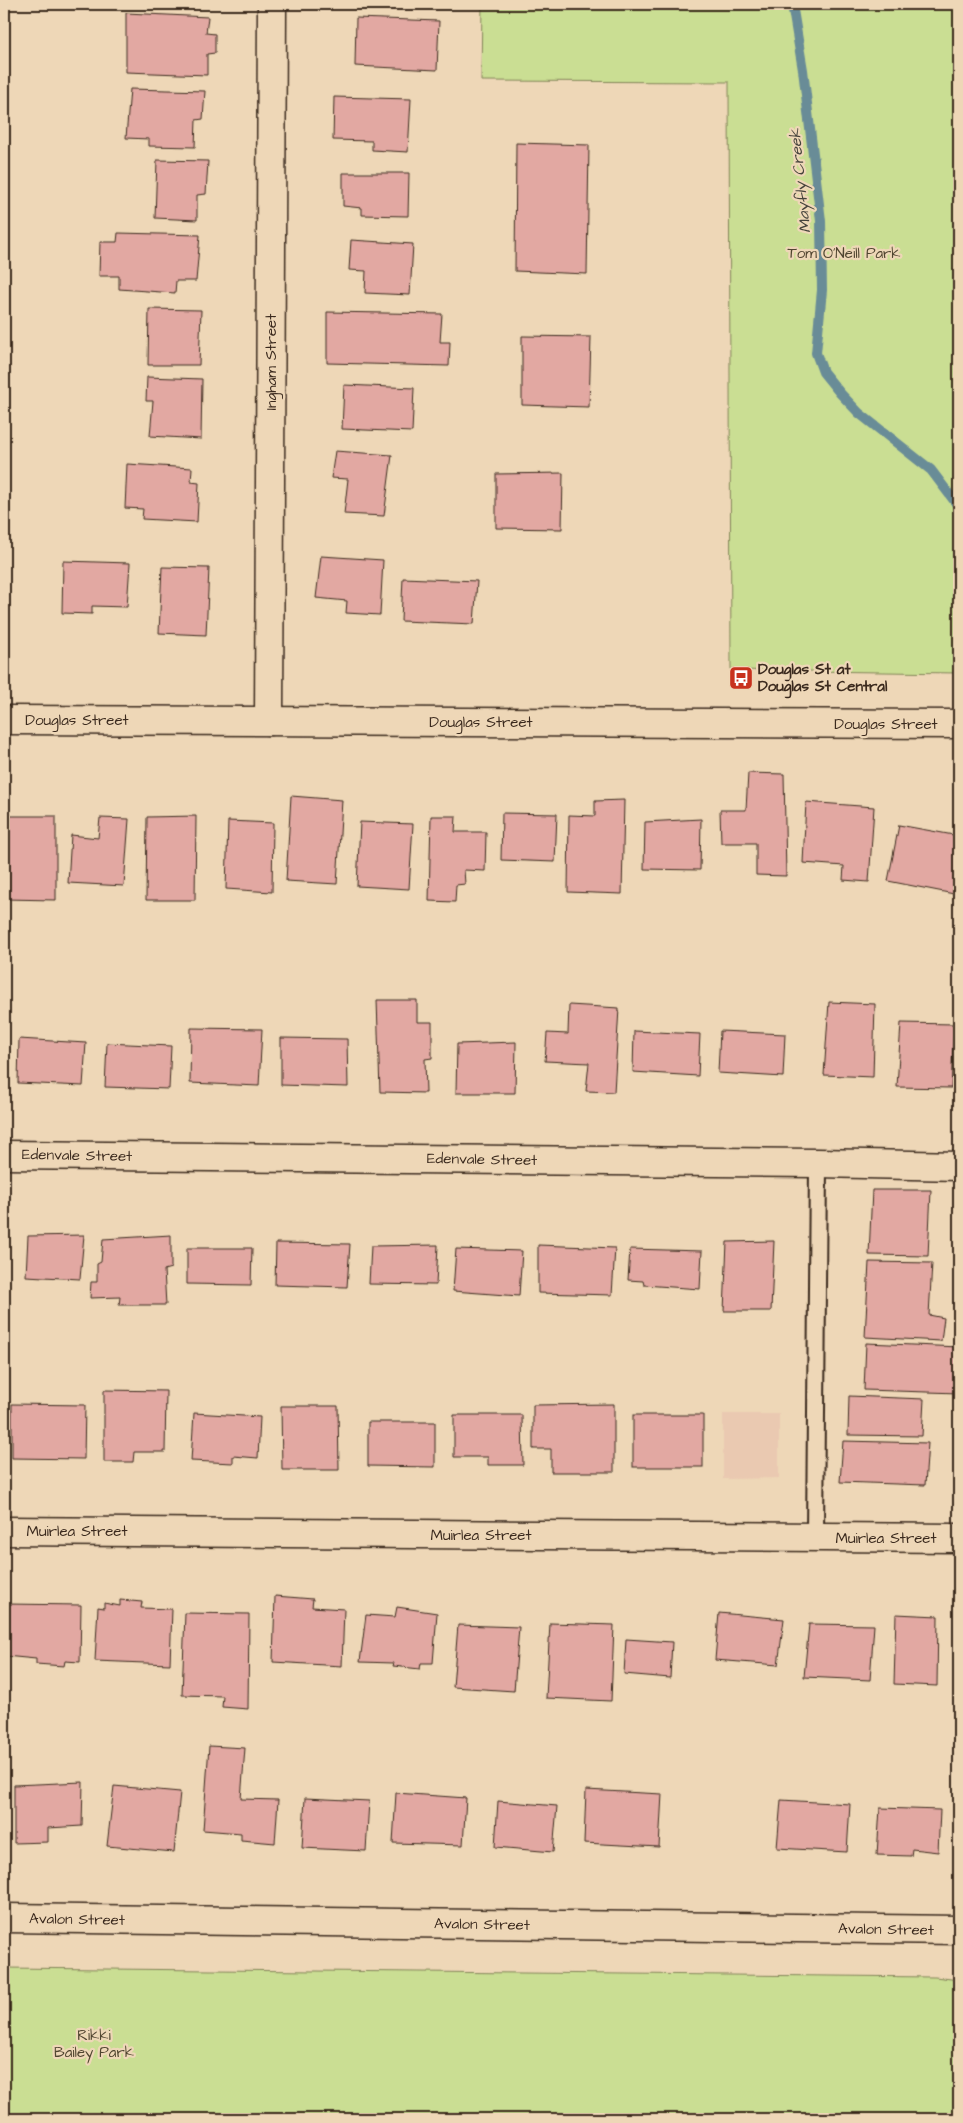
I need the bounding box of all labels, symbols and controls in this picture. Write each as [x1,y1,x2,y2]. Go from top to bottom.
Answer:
water label: Mayfly Creek [783,126,817,234]
park label: Tom O'Neill Park [787,243,901,264]
street label: Ingham Street [261,314,283,410]
place label: Douglas St at Douglas St Central [758,659,888,699]
bus stop icon: Douglas St at Douglas St Central [728,665,754,691]
street label: Douglas Street [25,710,129,732]
street label: Douglas Street [429,712,533,734]
street label: Douglas Street [834,714,938,736]
street label: Edenvale Street [22,1144,132,1167]
street label: Edenvale Street [427,1148,537,1171]
street label: Muirlea Street [27,1521,127,1542]
street label: Muirlea Street [431,1525,531,1546]
street label: Muirlea Street [836,1528,936,1549]
street label: Avalon Street [29,1908,125,1931]
street label: Avalon Street [434,1913,530,1936]
street label: Avalon Street [838,1918,934,1941]
park label: Rikki Bailey Park [54,2025,134,2064]

